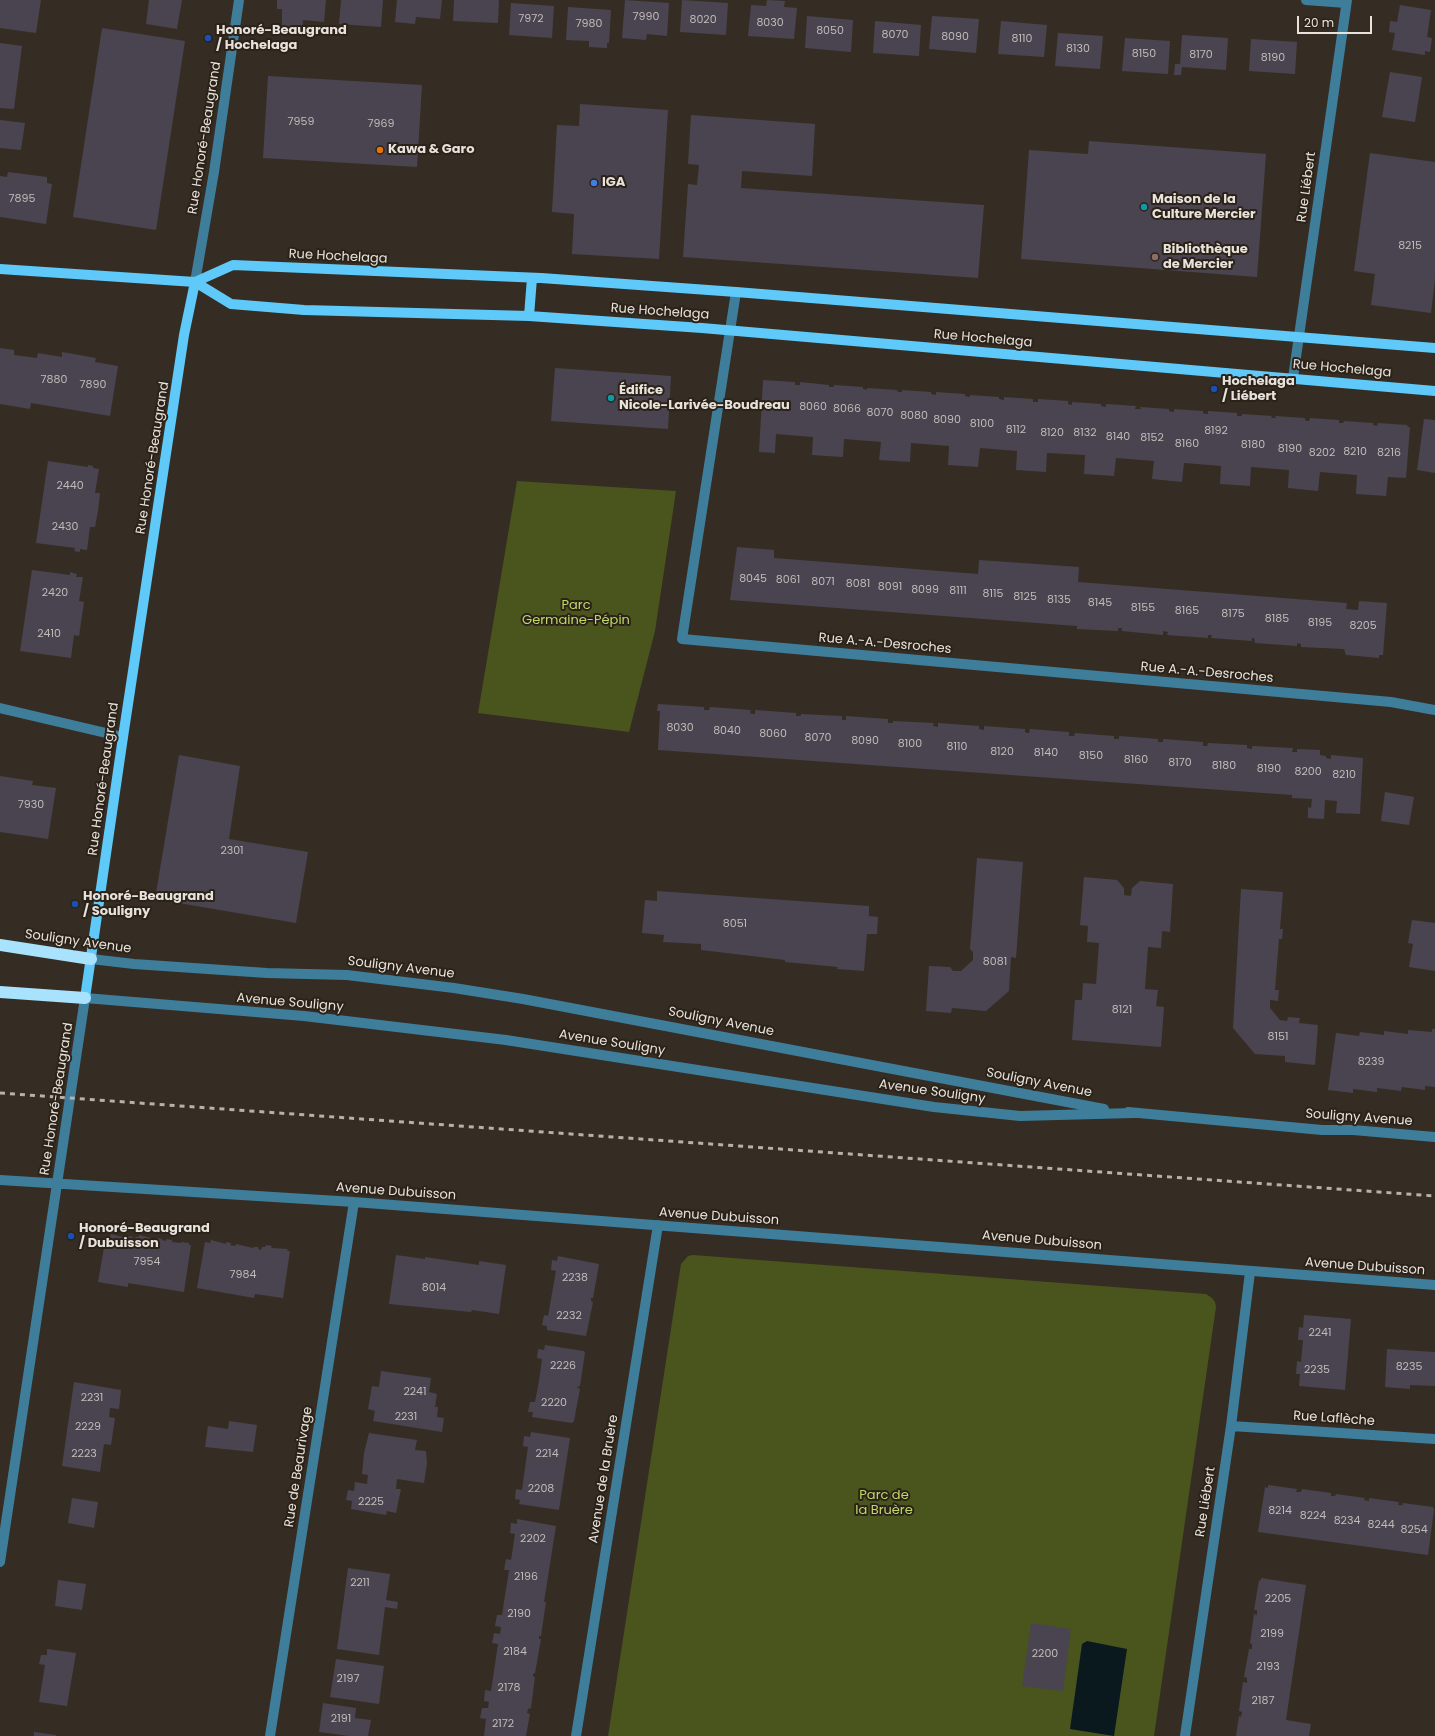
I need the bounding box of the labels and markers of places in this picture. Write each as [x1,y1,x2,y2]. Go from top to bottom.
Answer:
place label: Honoré-Beaugrand / Hochelaga [216,23,347,54]
marker: Honoré-Beaugrand / Hochelaga [203,33,213,43]
place label: Kawa & Garo [388,142,474,158]
marker: Kawa & Garo [375,145,385,155]
place label: IGA [602,175,625,191]
marker: IGA [589,178,599,188]
place label: Maison de la Culture Mercier [1152,192,1256,223]
marker: Maison de la Culture Mercier [1139,202,1149,212]
place label: Bibliothèque de Mercier [1163,242,1248,273]
marker: Bibliothèque de Mercier [1150,252,1160,262]
place label: Hochelaga / Liébert [1222,374,1295,405]
place label: Édifice Nicole-Larivée-Boudreau [619,383,790,414]
marker: Hochelaga / Liébert [1209,384,1219,394]
marker: Édifice Nicole-Larivée-Boudreau [606,393,616,403]
place label: Honoré-Beaugrand / Souligny [83,889,214,920]
marker: Honoré-Beaugrand / Souligny [70,899,80,909]
place label: Honoré-Beaugrand / Dubuisson [79,1221,210,1252]
marker: Honoré-Beaugrand / Dubuisson [66,1231,76,1241]

